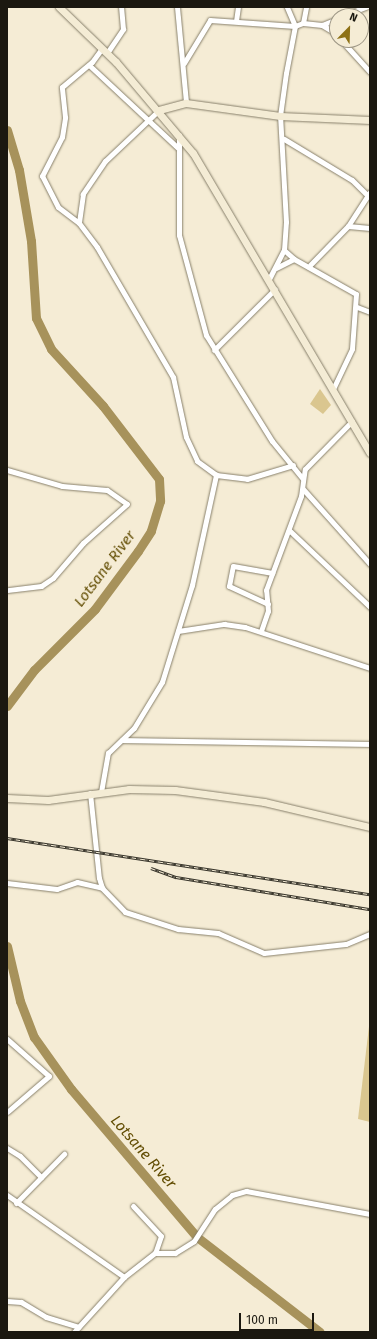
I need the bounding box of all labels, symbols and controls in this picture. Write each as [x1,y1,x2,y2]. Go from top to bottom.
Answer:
north arrow [329,8,369,48]
text: N [348,10,359,25]
water label: Lotsane River [71,527,139,611]
water label: Lotsane River [106,1112,180,1192]
scale bar [241,1305,316,1331]
text: 100 m [246,1313,278,1327]

